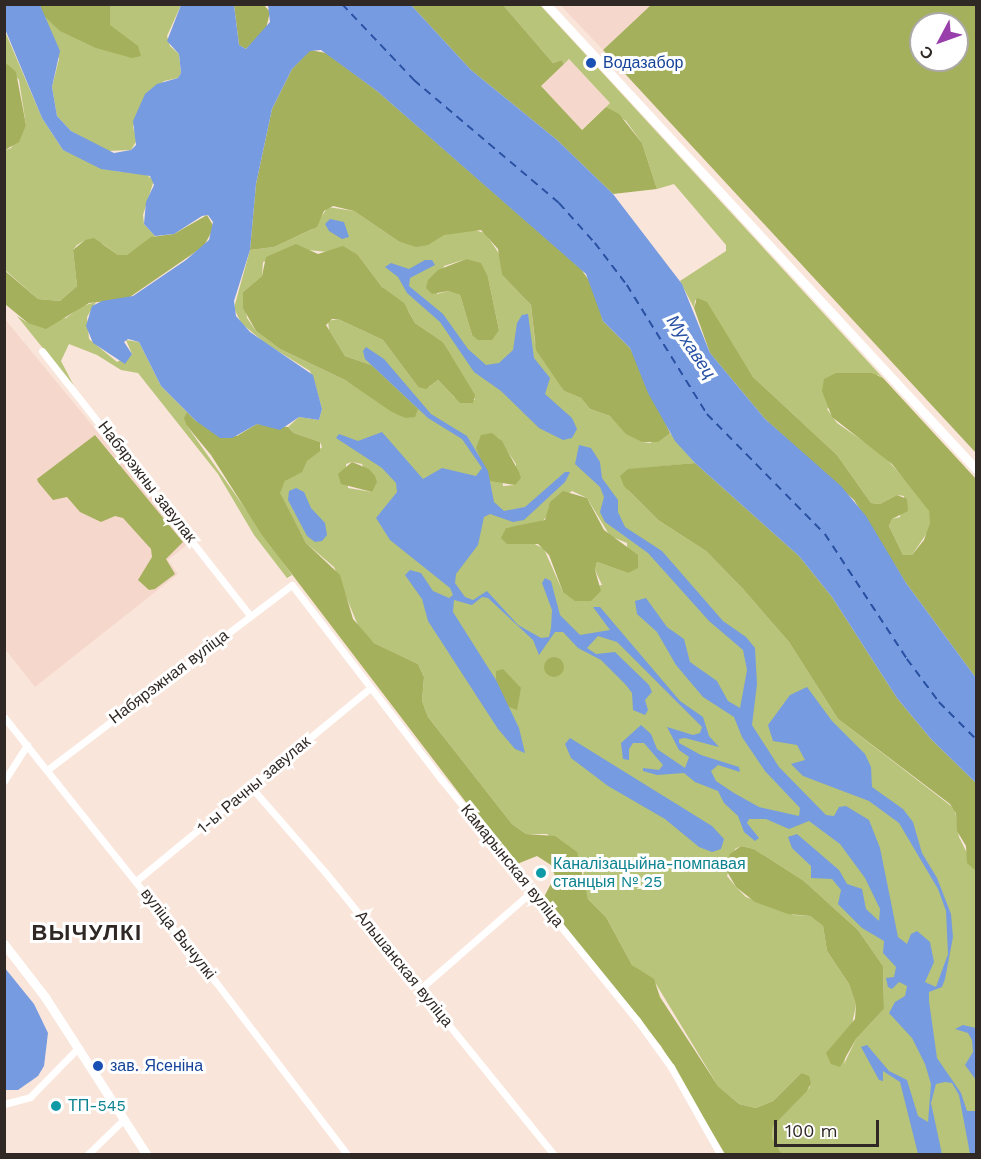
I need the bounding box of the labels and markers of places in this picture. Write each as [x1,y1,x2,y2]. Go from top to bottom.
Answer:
place label: Водазабор [603,53,683,73]
marker: Водазабор [584,56,598,70]
place label: Каналізацыйна-помпавая станцыя № 25 [553,854,746,892]
marker: Каналізацыйна-помпавая станцыя № 25 [534,866,548,880]
place label: зав. Ясеніна [110,1056,203,1076]
marker: зав. Ясеніна [91,1059,105,1073]
place label: ТП-545 [68,1096,126,1116]
marker: ТП-545 [49,1099,63,1113]

